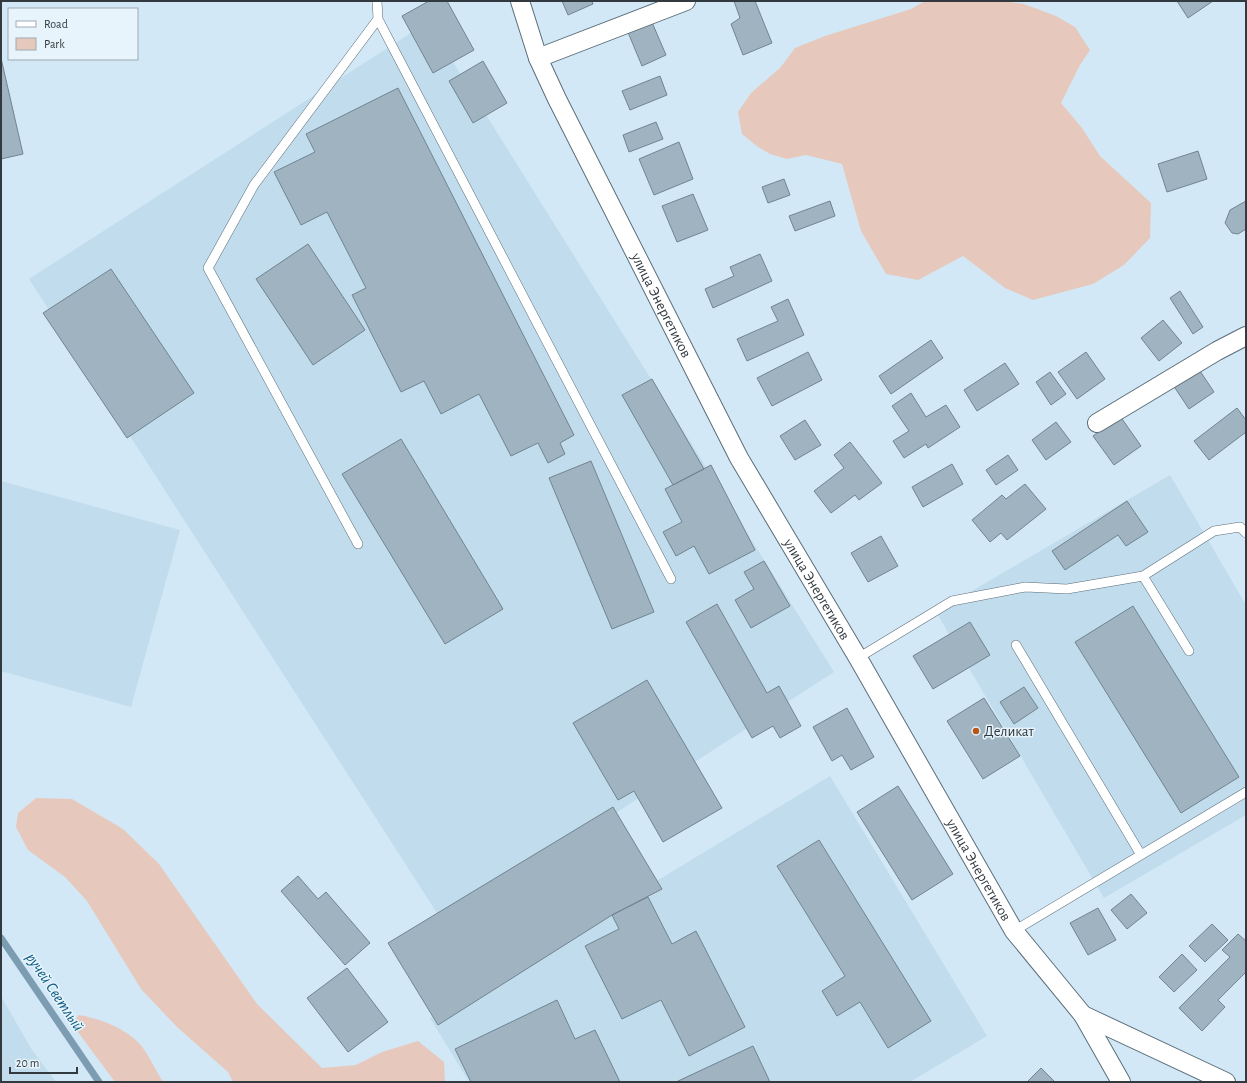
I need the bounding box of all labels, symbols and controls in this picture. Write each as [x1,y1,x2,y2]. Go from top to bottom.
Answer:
legend [8,8,138,60]
text: Road [44,18,68,30]
text: Park [44,38,65,50]
street label: улица Энергетиков [628,249,694,360]
street label: улица Энергетиков [781,535,853,642]
place label: Деликат [984,724,1035,739]
marker: Деликат [971,726,981,736]
street label: улица Энергетиков [943,815,1014,923]
water label: ручей Светлый [22,950,87,1035]
scale bar [10,1049,77,1075]
text: 20 m [16,1057,39,1069]

